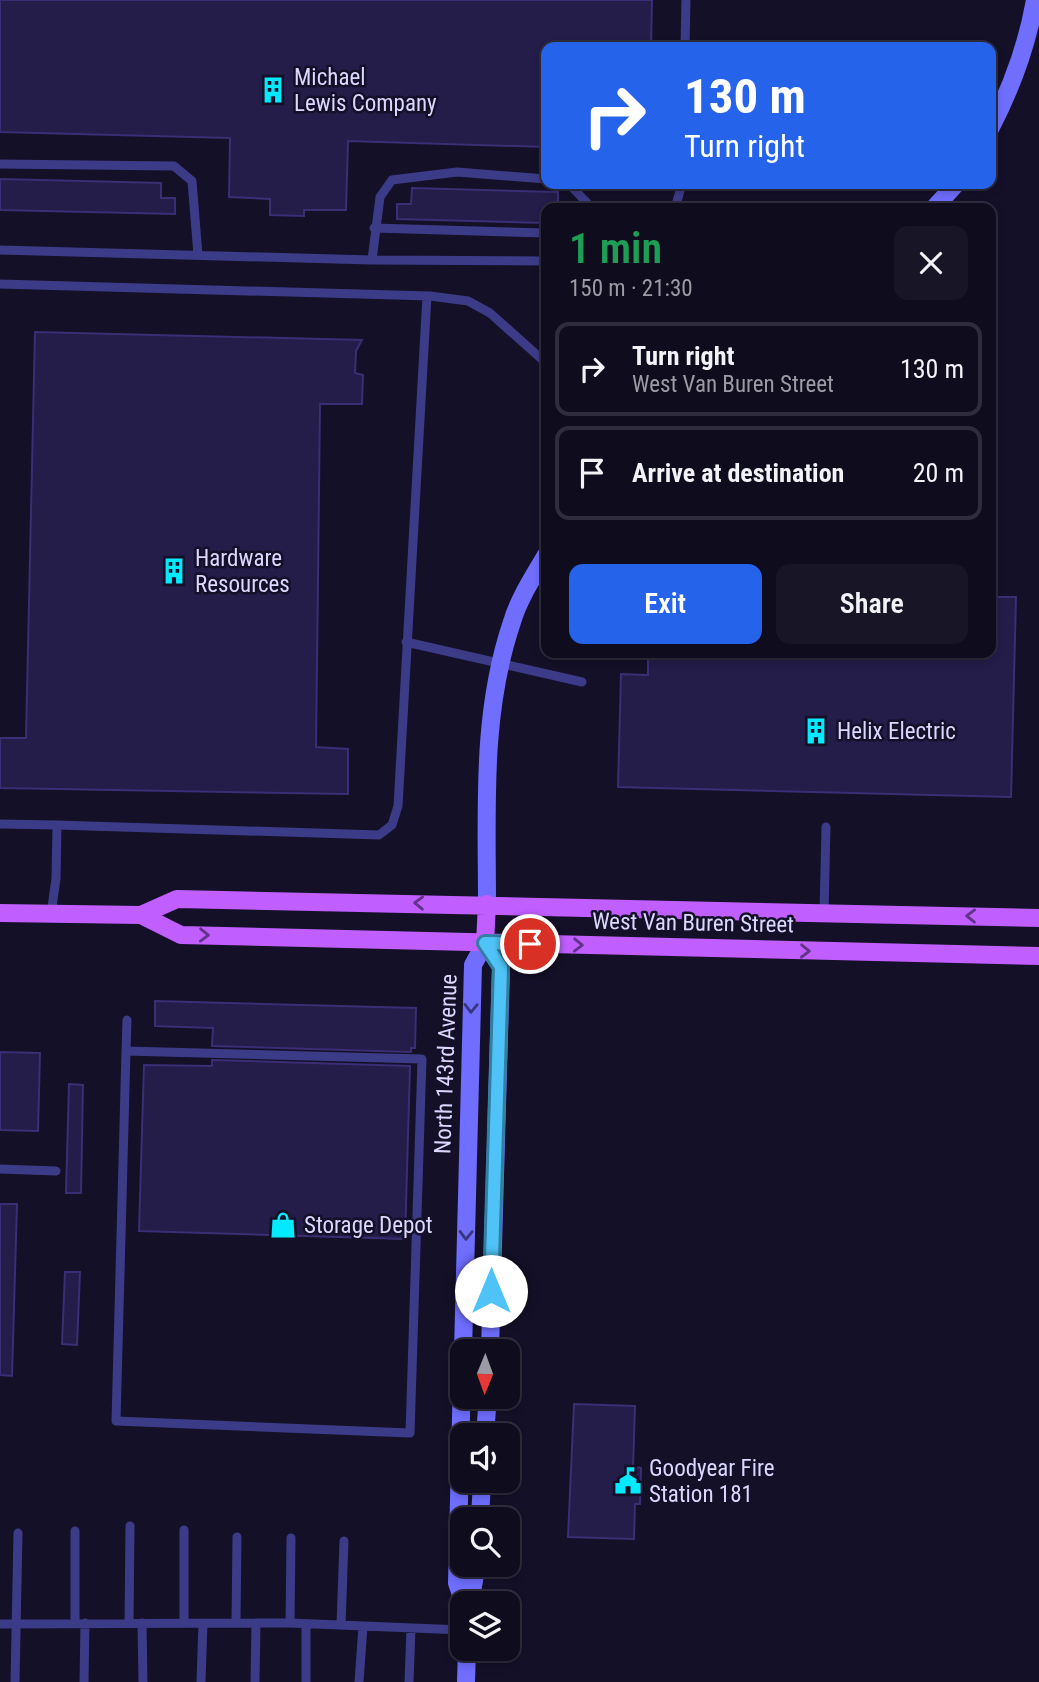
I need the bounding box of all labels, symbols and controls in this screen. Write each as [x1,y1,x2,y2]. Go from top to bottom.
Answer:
place label: Michael Lewis Company [294,64,437,117]
text: 130 m [684,68,806,125]
icon: right [569,70,660,161]
building icon: Michael Lewis Company [258,75,288,105]
text: Turn right [684,127,805,165]
text: 1 min [569,224,662,273]
button: close [894,226,968,300]
text: 150 m · 21:30 [569,275,693,302]
text: Turn right [632,341,734,371]
icon: right [573,350,611,388]
text: 130 m [900,354,964,384]
text: West Van Buren Street [632,371,834,398]
icon: arrive [573,454,611,492]
text: Arrive at destination [632,458,844,488]
text: 20 m [913,458,964,488]
place label: Hardware Resources [195,545,290,598]
building icon: Hardware Resources [159,556,189,586]
button: Exit [569,564,762,644]
button: Share [776,564,968,644]
building icon: Helix Electric [801,716,831,746]
place label: Helix Electric [837,718,956,745]
one-way arrow [413,896,424,911]
street label: West Van Buren Street [592,908,794,938]
one-way arrow [965,909,976,924]
pin [500,914,560,974]
icon: arrive [511,925,549,963]
one-way arrow [199,928,210,943]
one-way arrow [573,937,584,953]
one-way arrow [800,943,811,958]
street label: North 143rd Avenue [429,973,463,1155]
one-way arrow [464,1002,479,1013]
shop icon: Storage Depot [268,1210,298,1240]
place label: Storage Depot [304,1212,433,1239]
one-way arrow [458,1230,473,1241]
position arrow [454,1254,528,1328]
north arrow [450,1339,520,1409]
map controls [450,1339,520,1661]
button: sound [450,1423,520,1493]
place label: Goodyear Fire Station 181 [649,1455,775,1508]
public building icon: Goodyear Fire Station 181 [613,1466,643,1496]
button: search [450,1507,520,1577]
button: layers [450,1591,520,1661]

